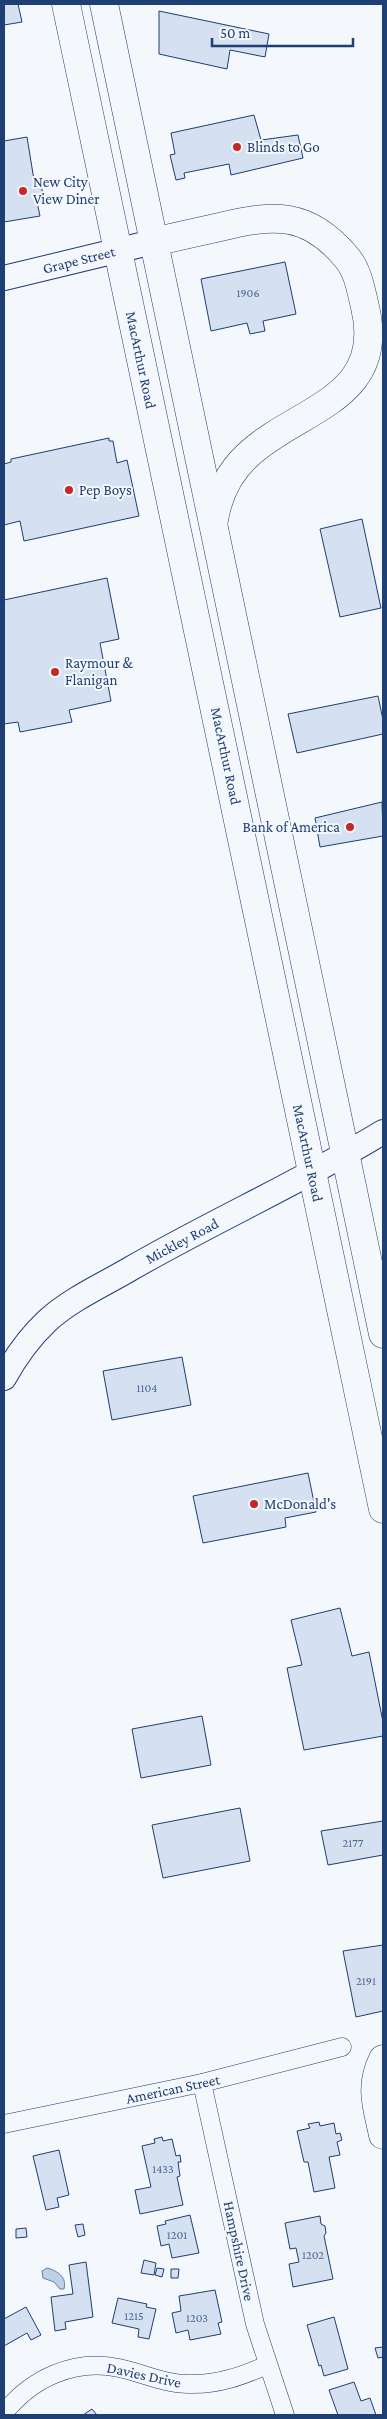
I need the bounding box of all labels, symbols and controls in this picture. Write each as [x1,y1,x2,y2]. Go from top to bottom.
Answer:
scale bar [212,15,353,47]
text: 50 m [220,25,250,41]
place label: Blinds to Go [247,139,320,155]
marker: Blinds to Go [231,141,243,153]
place label: New City View Diner [33,174,100,207]
marker: New City View Diner [17,185,29,197]
street label: Grape Street [41,243,118,278]
house number: 1906 [237,286,259,300]
street label: MacArthur Road [123,310,159,410]
place label: Pep Boys [79,482,132,499]
marker: Pep Boys [63,484,75,496]
place label: Raymour & Flanigan [65,655,134,689]
marker: Raymour & Flanigan [49,666,61,678]
street label: MacArthur Road [208,706,244,806]
place label: Bank of America [243,819,340,835]
marker: Bank of America [344,821,356,833]
street label: MacArthur Road [290,1103,326,1203]
street label: Mickley Road [143,1215,222,1268]
house number: 1104 [137,1381,157,1395]
place label: McDonald's [264,1496,336,1512]
marker: McDonald's [248,1498,260,1510]
house number: 2177 [343,1836,364,1850]
house number: 2191 [356,1974,376,1988]
street label: American Street [125,2071,222,2107]
house number: 1433 [152,2162,174,2176]
street label: Hampshire Drive [220,2200,257,2303]
house number: 1201 [167,2228,187,2242]
house number: 1202 [302,2248,324,2262]
house number: 1215 [124,2309,144,2323]
house number: 1203 [186,2311,208,2325]
street label: Davies Drive [105,2359,183,2391]

